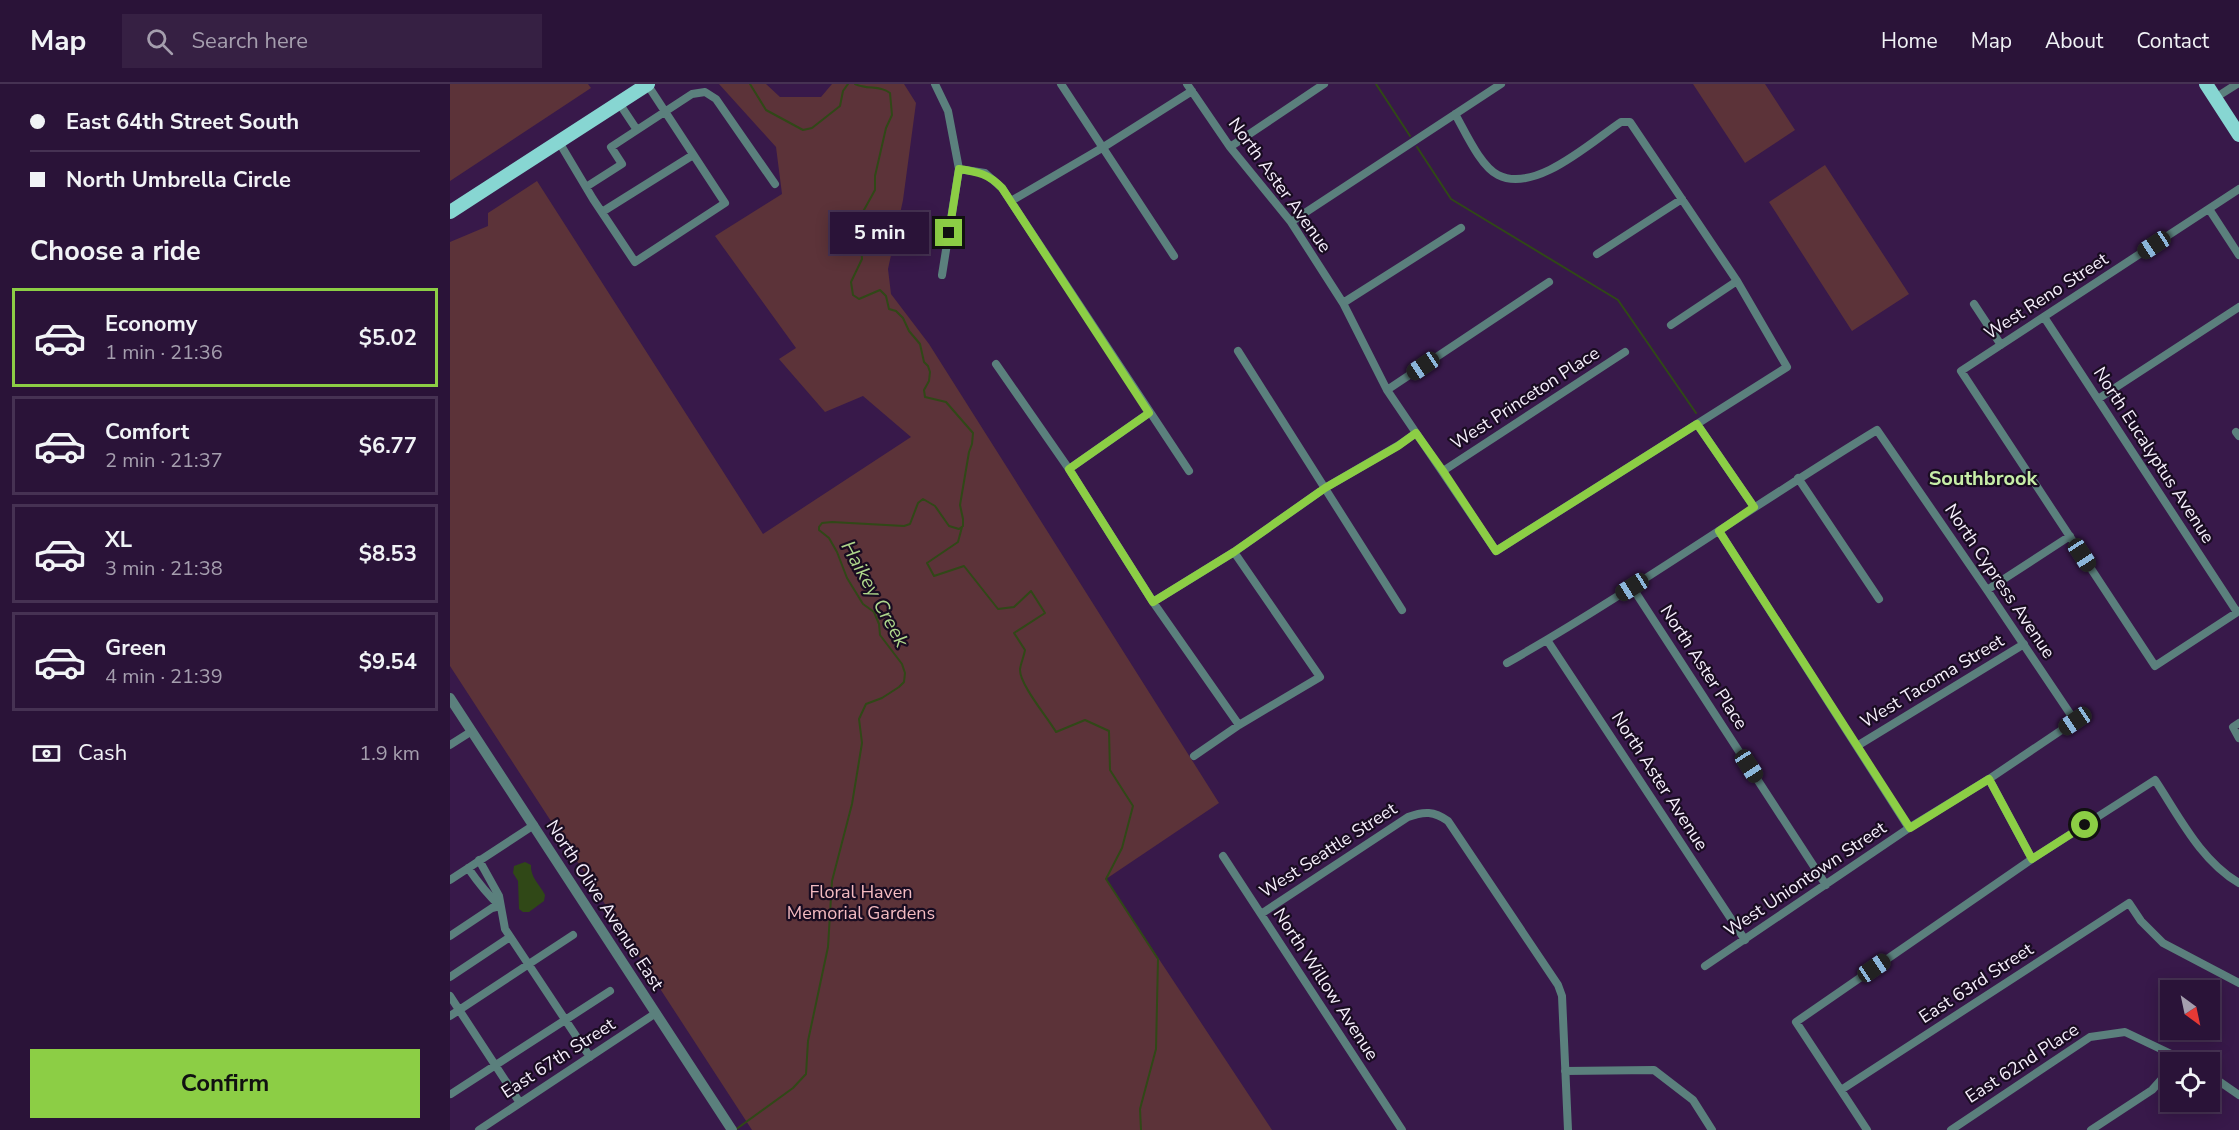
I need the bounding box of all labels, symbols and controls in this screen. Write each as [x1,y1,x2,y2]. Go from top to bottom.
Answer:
search box [122,14,542,68]
text: Map [30,22,86,60]
icon: search [143,25,176,58]
text: Search here [191,26,308,56]
text: Home [1881,27,1938,55]
text: Map [1971,27,2012,55]
text: About [2045,27,2103,55]
text: Contact [2136,27,2209,55]
text: East 64th Street South [66,107,299,137]
street label: North Aster Avenue [1223,113,1337,257]
text: North Umbrella Circle [66,165,291,195]
callout: 5 min [829,212,928,254]
text: 5 min [854,219,905,246]
route end [935,219,962,246]
car [2134,228,2174,262]
text: Choose a ride [30,233,201,270]
street label: West Reno Street [1979,247,2113,345]
text: Economy [105,309,197,339]
icon: car [33,311,87,365]
text: $5.02 [359,323,417,353]
text: 1 min · 21:36 [105,339,223,366]
street label: West Princeton Place [1446,341,1604,455]
car [1403,348,1443,384]
street label: North Eucalyptus Avenue [2088,362,2220,548]
text: Comfort [105,417,189,447]
icon: car [33,419,87,473]
text: $6.77 [359,431,417,461]
text: 2 min · 21:37 [105,447,223,474]
district label: Southbrook [1929,465,2039,492]
street label: North Cypress Avenue [1939,499,2061,663]
text: XL [105,525,132,555]
icon: car [33,527,87,581]
car [2065,535,2099,575]
water label: Haikey Creek [835,536,916,653]
text: $8.53 [359,539,417,569]
text: 3 min · 21:38 [105,555,223,582]
car [1612,570,1652,604]
street label: North Aster Place [1655,600,1753,734]
street label: West Tacoma Street [1856,628,2009,733]
text: Green [105,633,166,663]
icon: car [33,635,87,689]
text: $9.54 [359,647,417,677]
text: 4 min · 21:39 [105,663,223,690]
car [2055,703,2095,739]
street label: North Aster Avenue [1606,707,1714,855]
icon: cash [30,737,63,770]
text: Cash [78,738,127,768]
text: 1.9 km [359,740,420,767]
car [1732,746,1766,786]
street label: West Seattle Street [1255,796,1402,903]
route start [2071,811,2098,838]
street label: North Olive Avenue East [541,815,670,995]
street label: West Uniontown Street [1719,815,1891,942]
park label: Floral Haven Memorial Gardens [787,880,935,925]
street label: North Willow Avenue [1268,903,1384,1065]
street label: East 63rd Street [1914,937,2038,1029]
car [1854,950,1894,986]
north arrow [2160,980,2220,1040]
map controls [2160,980,2220,1112]
street label: East 67th Street [496,1012,620,1104]
street label: East 62nd Place [1961,1017,2083,1109]
button: Confirm [30,1049,420,1118]
button: locate [2160,1052,2220,1112]

